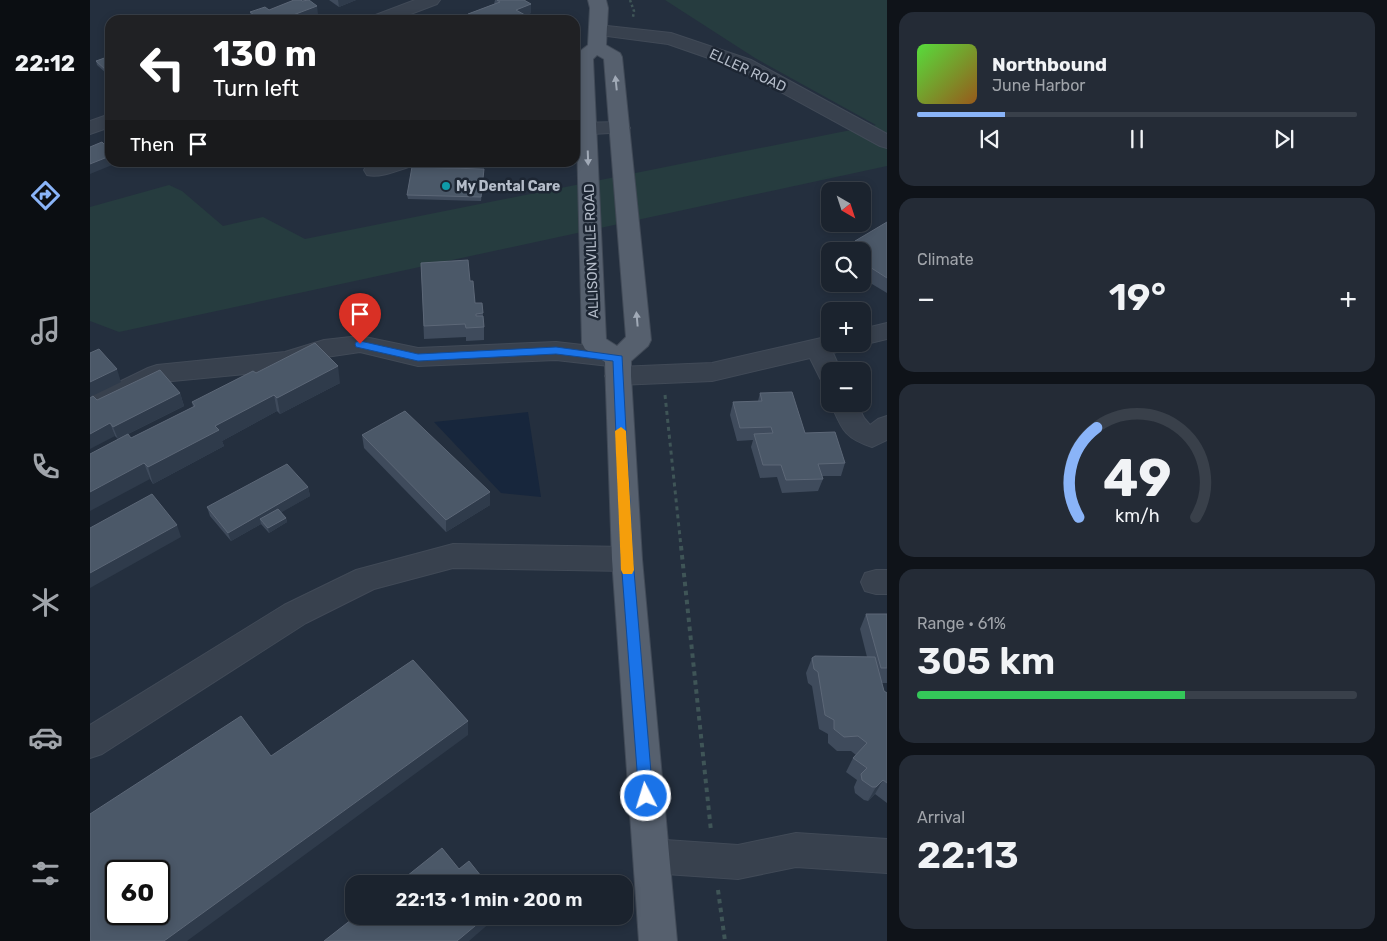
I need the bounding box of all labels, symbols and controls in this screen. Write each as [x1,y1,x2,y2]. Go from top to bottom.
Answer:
text: 130 m [213,33,317,75]
icon: left [130,35,195,100]
street label: ELLER ROAD [707,45,789,96]
text: 22:12 [15,50,75,77]
text: Northbound [992,53,1107,76]
text: Turn left [213,75,299,102]
one-way arrow [612,75,620,91]
text: June Harbor [992,76,1085,95]
icon: previous [976,125,1004,153]
icon: pause [1123,125,1151,153]
icon: next [1270,125,1298,153]
icon: arrive [184,130,212,158]
text: Then [130,133,174,156]
one-way arrow [584,150,592,166]
icon: directions [28,178,63,213]
place label: My Dental Care [456,178,560,195]
marker: My Dental Care [440,180,452,192]
north arrow [821,182,871,232]
map controls [821,182,871,412]
street label: ALLISONVILLE ROAD [581,183,602,319]
button: search [821,242,871,292]
text: Climate [917,250,974,269]
text: 19° [1109,274,1166,320]
text: − [917,282,935,315]
text: + [1340,282,1357,315]
pin [339,293,381,344]
icon: arrive [346,300,374,328]
button: + [821,302,871,352]
one-way arrow [633,311,641,327]
icon: music [28,313,63,348]
button: − [821,362,871,412]
text: 49 [1103,447,1171,509]
icon: phone [28,449,63,484]
text: km/h [1115,505,1159,526]
icon: climate [28,585,63,620]
text: Range · 61% [917,614,1006,633]
text: 305 km [917,638,1055,684]
icon: car [28,720,63,755]
position arrow [619,769,671,821]
text: Arrival [917,808,965,827]
text: 22:13 [917,832,1019,878]
icon: filters [28,856,63,891]
speed limit sign: 60 [105,860,170,925]
text: 22:13 · 1 min · 200 m [396,888,582,911]

